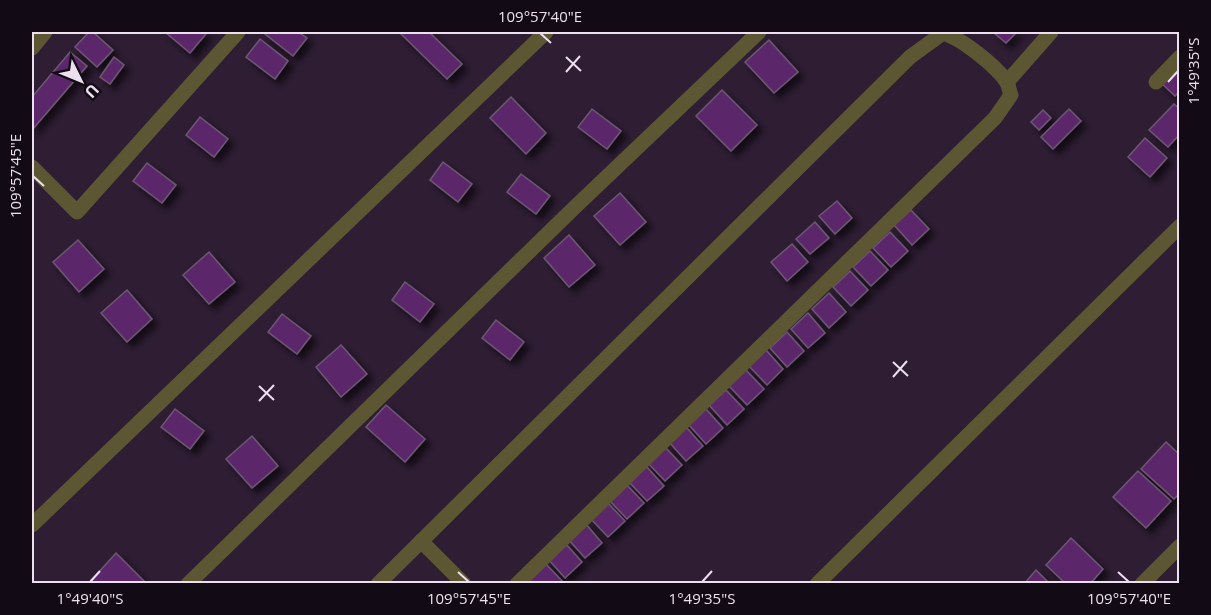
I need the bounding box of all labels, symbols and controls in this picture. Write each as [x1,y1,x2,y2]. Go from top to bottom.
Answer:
text: 109°57'40"E [498,6,582,26]
text: 1°49'35"S [1183,38,1203,104]
north arrow [51,51,111,111]
text: U [80,79,104,103]
text: 109°57'45"E [5,134,25,218]
text: 1°49'40"S [57,588,123,608]
text: 109°57'45"E [427,588,511,608]
text: 1°49'35"S [669,588,735,608]
text: 109°57'40"E [1087,588,1171,608]

